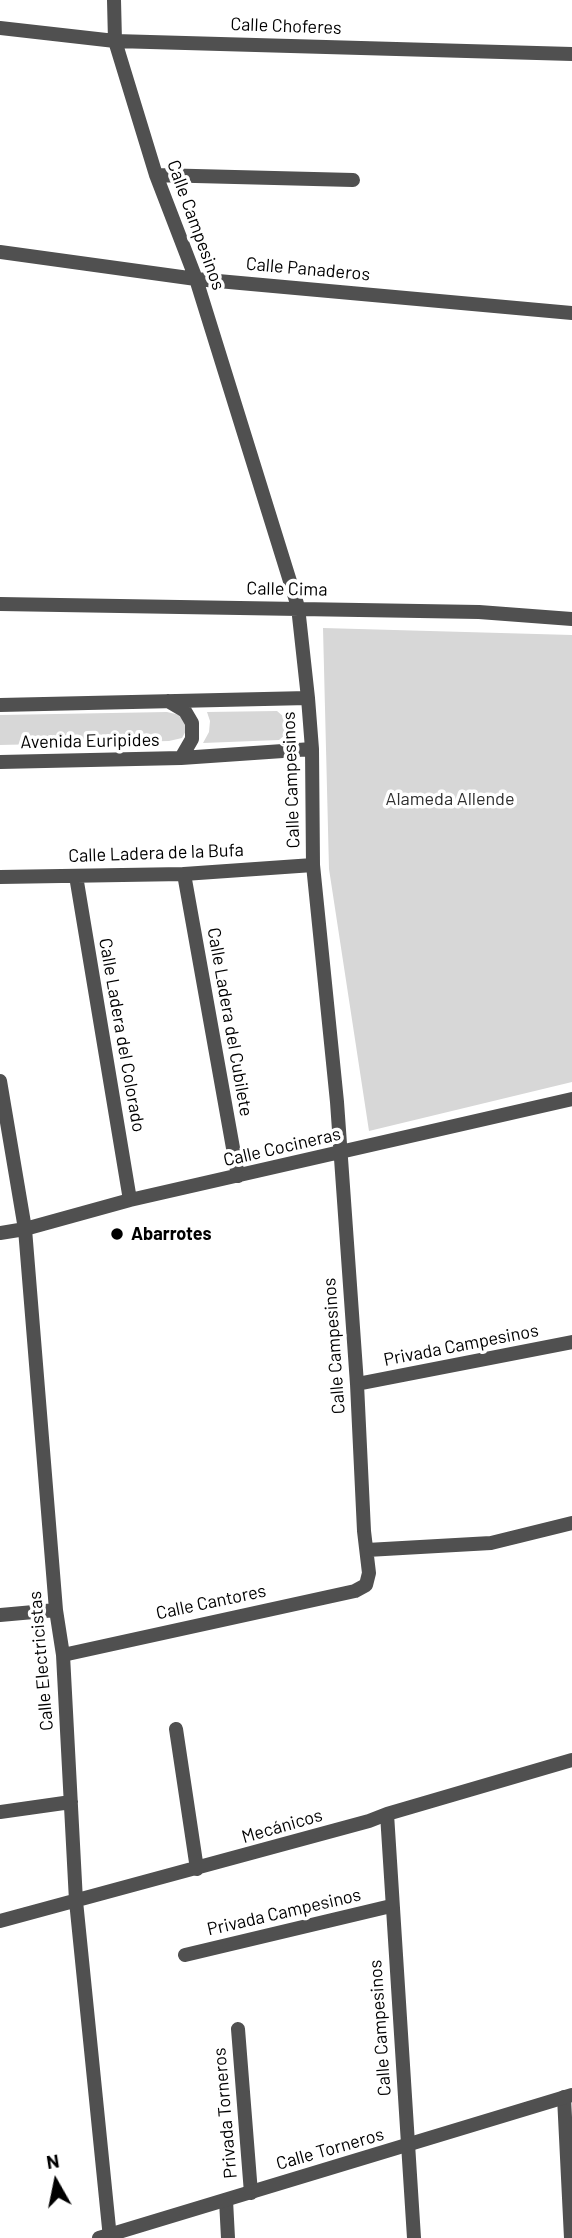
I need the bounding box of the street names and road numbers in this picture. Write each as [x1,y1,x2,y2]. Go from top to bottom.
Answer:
street label: Calle Choferes [230,13,342,39]
street label: Calle Campesinos [162,157,230,293]
street label: Calle Panaderos [245,253,371,285]
street label: Calle Cima [246,577,328,601]
street label: Calle Campesinos [278,711,304,849]
street label: Avenida Euripides [20,729,160,753]
street label: Calle Ladera de la Bufa [68,839,244,867]
street label: Calle Ladera del Cubilete [203,926,257,1118]
street label: Calle Ladera del Colorado [94,936,150,1134]
street label: Calle Cocineras [221,1123,343,1171]
street label: Calle Campesinos [318,1277,350,1415]
street label: Privada Campesinos [382,1319,540,1371]
street label: Calle Cantores [154,1580,268,1624]
street label: Calle Electricistas [24,1590,58,1732]
street label: Mecánicos [239,1804,325,1848]
street label: Privada Campesinos [205,1884,363,1940]
street label: Calle Campesinos [364,1959,396,2097]
street label: Privada Torneros [209,2047,241,2179]
street label: Calle Torneros [274,2123,386,2175]

